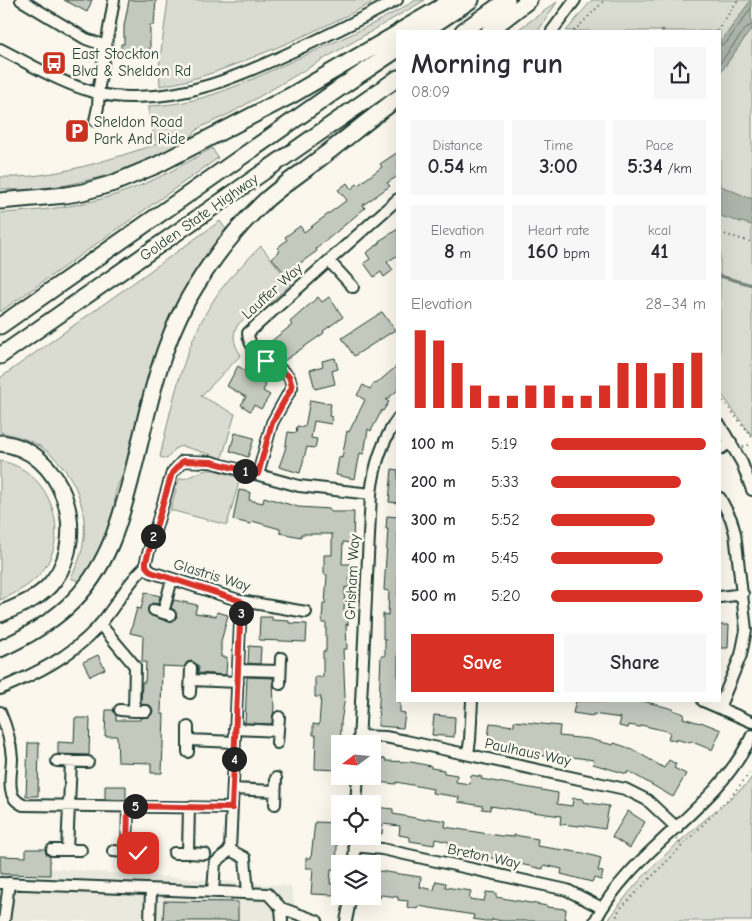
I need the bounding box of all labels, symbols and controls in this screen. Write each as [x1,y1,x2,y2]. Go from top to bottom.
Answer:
place label: East Stockton Blvd & Sheldon Rd [72,45,191,80]
button: share [654,47,706,99]
text: Morning run [411,48,563,80]
bus stop icon: East Stockton Blvd & Sheldon Rd [41,50,67,76]
text: 08:09 [411,83,450,101]
place label: Sheldon Road Park And Ride [94,113,186,148]
parking icon: Sheldon Road Park And Ride [64,118,90,144]
text: Distance [432,137,483,154]
text: Time [544,137,573,154]
text: Pace [645,137,674,154]
text: 0.54 [428,154,464,178]
text: 3:00 [539,154,578,178]
text: 5:34 [627,154,663,178]
text: km [464,160,487,177]
text: /km [663,160,692,177]
street label: Golden State Highway [136,169,262,265]
text: Elevation [431,222,484,239]
text: Heart rate [528,222,589,239]
text: kcal [648,222,671,239]
text: 8 [444,239,455,263]
text: 160 [527,239,559,263]
text: 41 [650,239,669,263]
text: m [455,245,471,262]
text: bpm [559,245,590,262]
street label: Lauffer Way [238,259,306,323]
text: Elevation [411,295,472,313]
text: 28–34 m [645,295,706,313]
pin [245,340,287,382]
icon: arrive [252,347,280,375]
text: 100 m [411,435,454,453]
text: 5:19 [491,435,517,453]
pin: 1 [232,458,258,484]
text: 1 [243,463,248,480]
text: 200 m [411,473,456,491]
text: 5:33 [491,473,519,491]
text: 300 m [411,511,456,529]
text: 5:52 [491,511,520,529]
pin: 2 [140,524,166,548]
text: 2 [150,528,157,545]
street label: Grisham Way [341,533,363,620]
text: 400 m [411,549,455,567]
text: 5:45 [491,549,519,567]
street label: Glastris Way [171,555,253,595]
text: 500 m [411,587,456,605]
text: 5:20 [491,587,521,605]
pin: 3 [228,600,254,626]
text: 3 [238,605,245,622]
button: Save [411,634,554,692]
button: Share [564,634,706,692]
street label: Paulhaus Way [483,734,573,770]
north arrow [331,735,381,785]
map controls [331,735,381,905]
pin: 4 [222,746,246,772]
text: 4 [231,751,238,768]
pin: 5 [122,794,148,818]
button: locate [331,795,381,845]
text: 5 [132,798,139,815]
pin [117,832,159,874]
icon: check [124,839,152,867]
street label: Breton Way [446,840,522,873]
button: layers [331,855,381,905]

